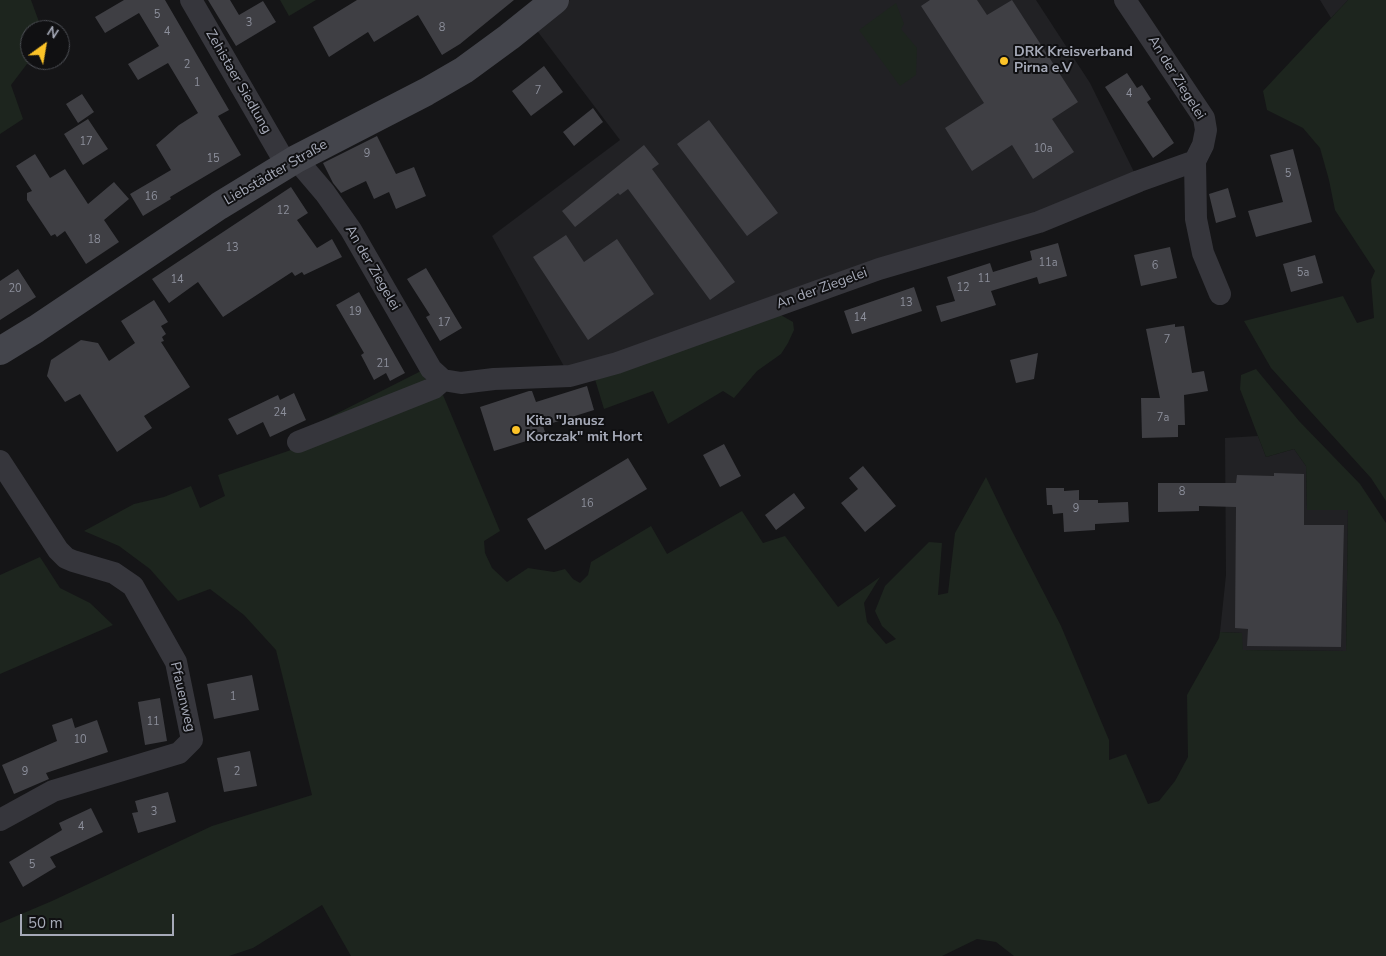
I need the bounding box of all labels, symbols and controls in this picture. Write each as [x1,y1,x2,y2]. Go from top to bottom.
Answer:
house number: 5 [154,8,160,22]
house number: 3 [246,16,252,30]
north arrow [20,20,70,70]
house number: 8 [439,21,445,35]
text: N [43,22,62,44]
house number: 4 [164,25,170,39]
street label: Zehistaer Siedlung [201,27,275,137]
street label: An der Ziegelei [1144,33,1208,123]
place label: DRK Kreisverband Pirna e.V [1014,45,1133,78]
marker: DRK Kreisverband Pirna e.V [998,55,1010,67]
house number: 2 [184,58,190,72]
house number: 1 [194,76,200,90]
house number: 7 [535,84,541,98]
house number: 4 [1126,87,1132,101]
house number: 17 [79,135,93,149]
street label: Liebstädter Straße [221,137,331,209]
house number: 10a [1033,142,1053,156]
house number: 9 [364,147,370,161]
house number: 15 [206,152,220,166]
house number: 5 [1285,167,1291,181]
house number: 16 [144,190,158,204]
house number: 12 [276,204,290,218]
street label: An der Ziegelei [341,223,403,313]
house number: 18 [87,233,101,247]
house number: 13 [225,241,239,255]
house number: 11a [1038,256,1058,270]
house number: 6 [1152,259,1158,273]
street label: An der Ziegelei [774,265,870,313]
house number: 5a [1297,266,1309,280]
house number: 11 [977,272,991,286]
house number: 14 [170,273,184,287]
house number: 12 [956,281,970,295]
house number: 20 [8,282,22,296]
house number: 13 [899,296,913,310]
house number: 19 [348,305,362,319]
house number: 14 [853,311,867,325]
house number: 17 [437,316,451,330]
house number: 7 [1164,333,1170,347]
house number: 21 [376,357,390,371]
house number: 24 [273,406,287,420]
house number: 7a [1157,411,1169,425]
place label: Kita "Janusz Korczak" mit Hort [526,414,642,447]
marker: Kita "Janusz Korczak" mit Hort [510,424,522,436]
house number: 8 [1179,485,1185,499]
house number: 16 [580,497,594,511]
house number: 9 [1073,502,1079,516]
street label: Pfauenweg [166,660,198,734]
house number: 1 [230,690,236,704]
house number: 11 [146,715,160,729]
house number: 10 [73,733,87,747]
house number: 9 [22,765,28,779]
house number: 2 [234,765,240,779]
house number: 3 [151,805,157,819]
house number: 4 [78,820,84,834]
house number: 5 [29,858,35,872]
scale bar [22,904,176,936]
text: 50 m [28,913,63,933]

